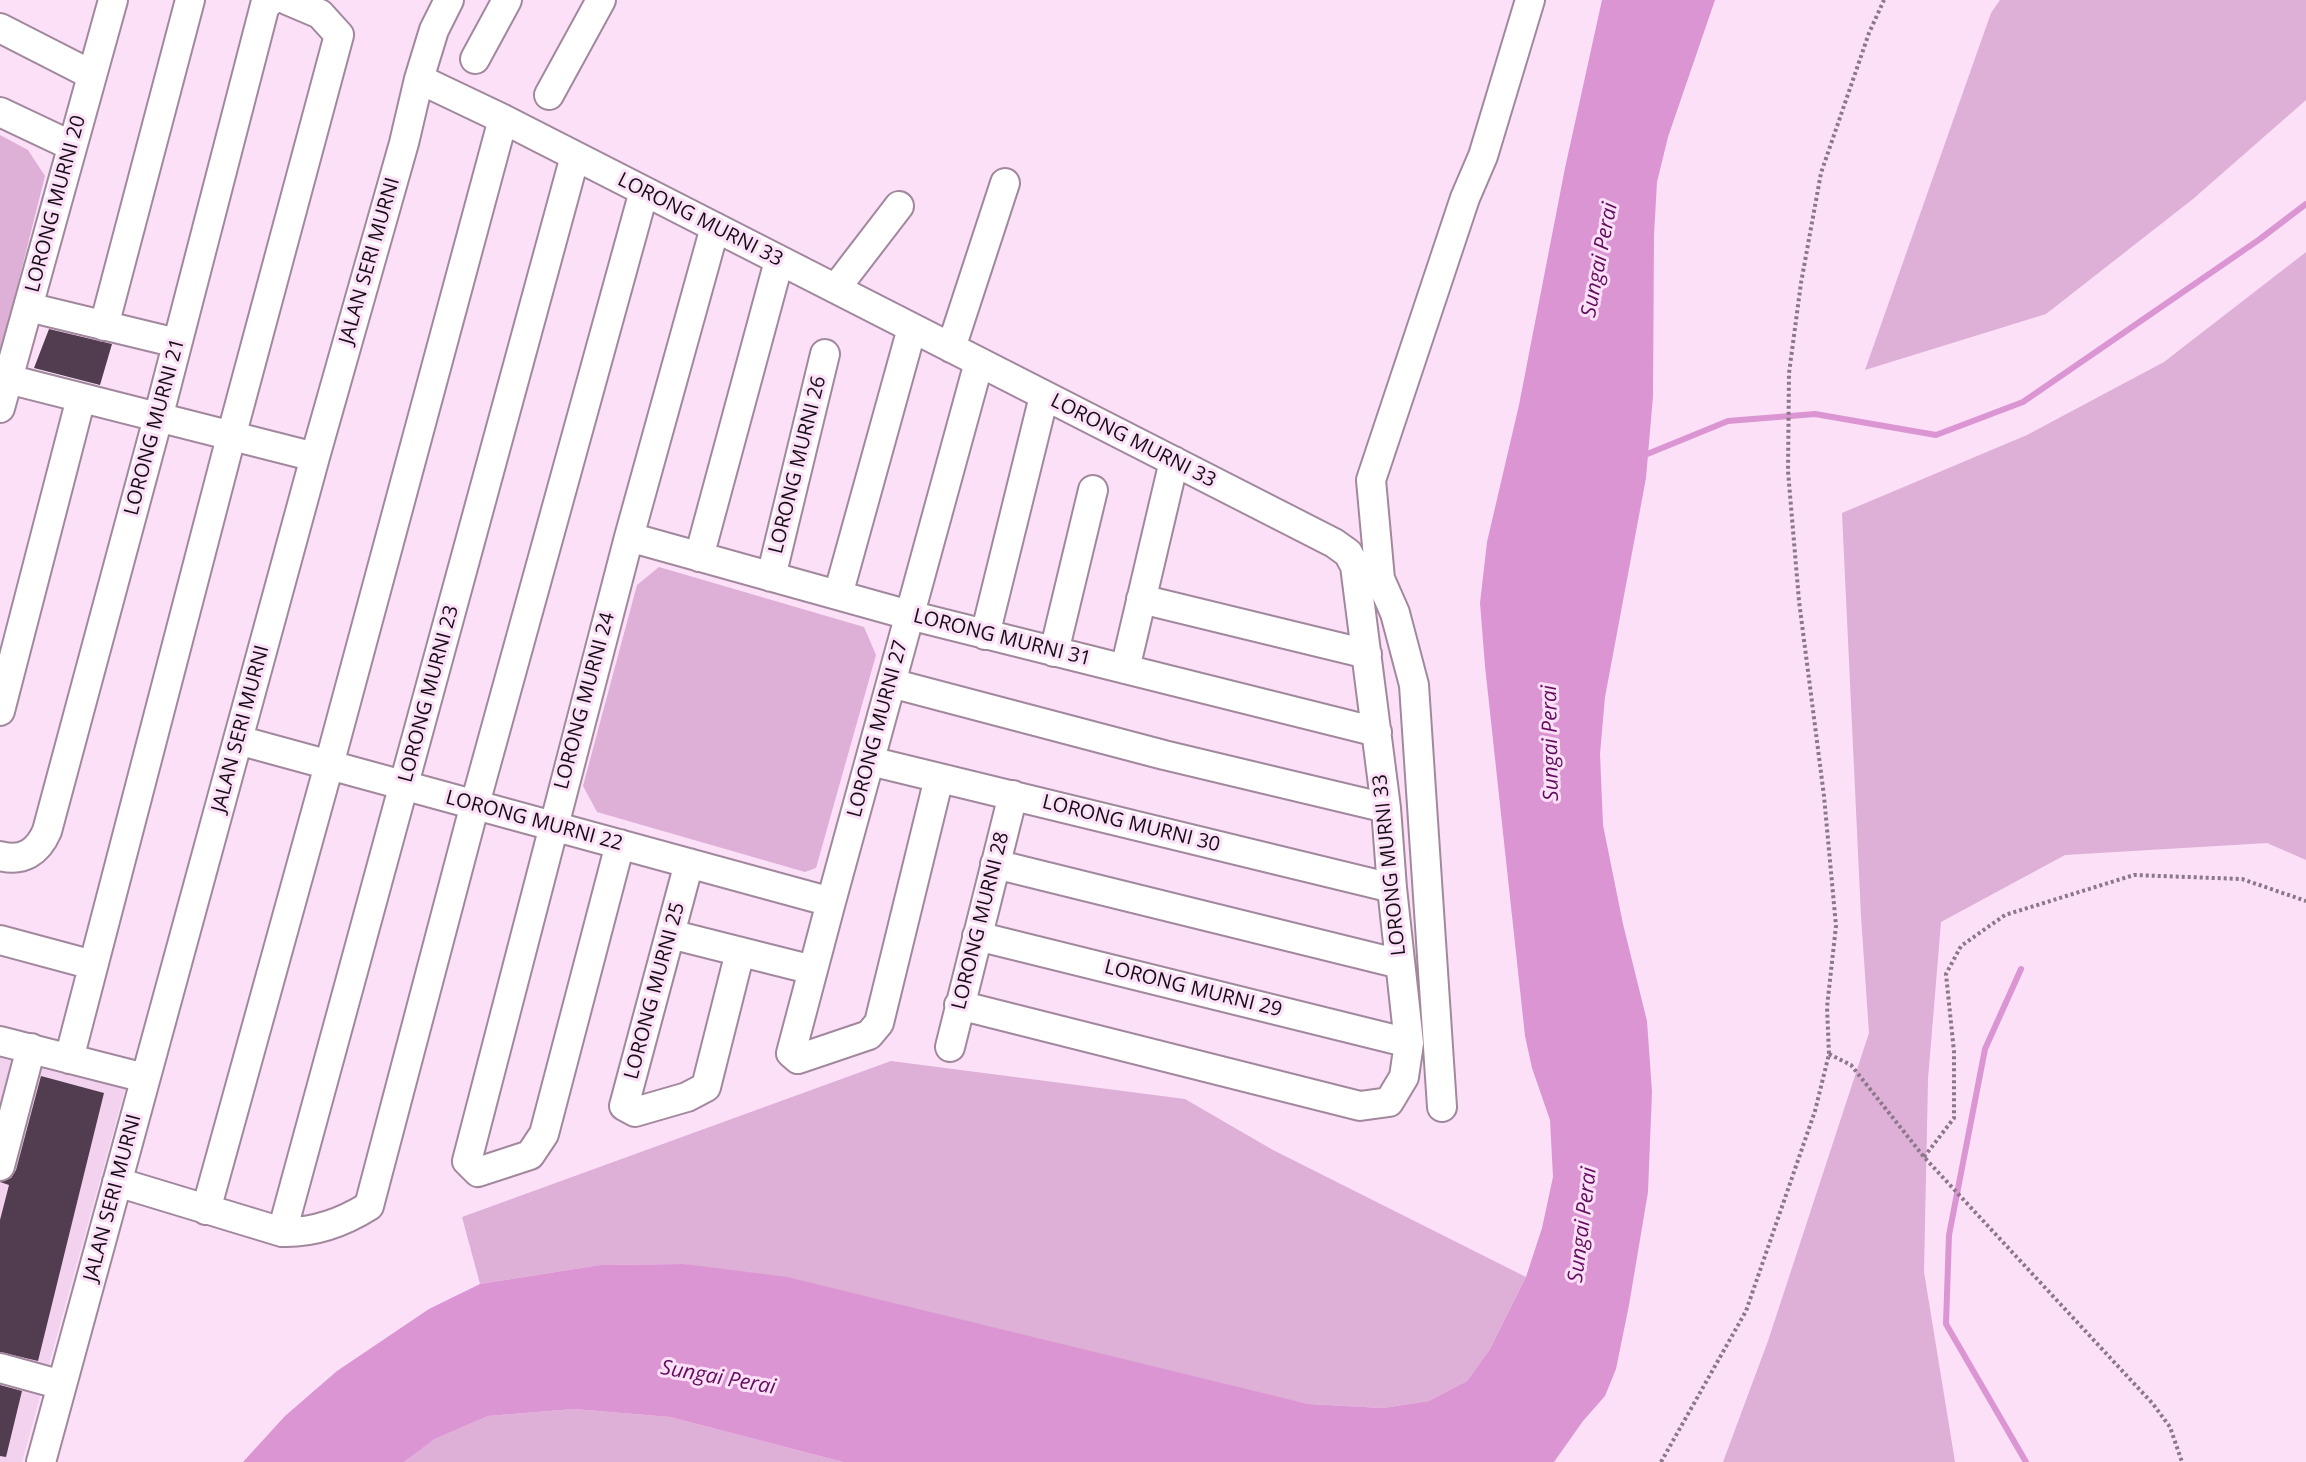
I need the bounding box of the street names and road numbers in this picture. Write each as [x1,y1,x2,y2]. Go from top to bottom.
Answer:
street label: LORONG MURNI 20 [21,113,91,295]
street label: LORONG MURNI 33 [613,168,787,272]
street label: JALAN SERI MURNI [335,175,405,347]
street label: LORONG MURNI 21 [120,336,190,518]
street label: LORONG MURNI 26 [764,374,832,556]
street label: LORONG MURNI 33 [1046,389,1220,493]
street label: LORONG MURNI 23 [394,603,464,785]
street label: LORONG MURNI 31 [911,604,1093,672]
street label: LORONG MURNI 24 [550,610,620,792]
street label: LORONG MURNI 27 [843,638,913,820]
street label: JALAN SERI MURNI [207,643,275,815]
street label: LORONG MURNI 33 [1369,773,1411,957]
street label: LORONG MURNI 22 [443,786,625,856]
street label: LORONG MURNI 30 [1040,790,1222,858]
street label: LORONG MURNI 28 [947,830,1015,1012]
street label: LORONG MURNI 25 [620,900,690,1082]
street label: LORONG MURNI 29 [1102,955,1284,1023]
street label: JALAN SERI MURNI [79,1112,147,1284]

